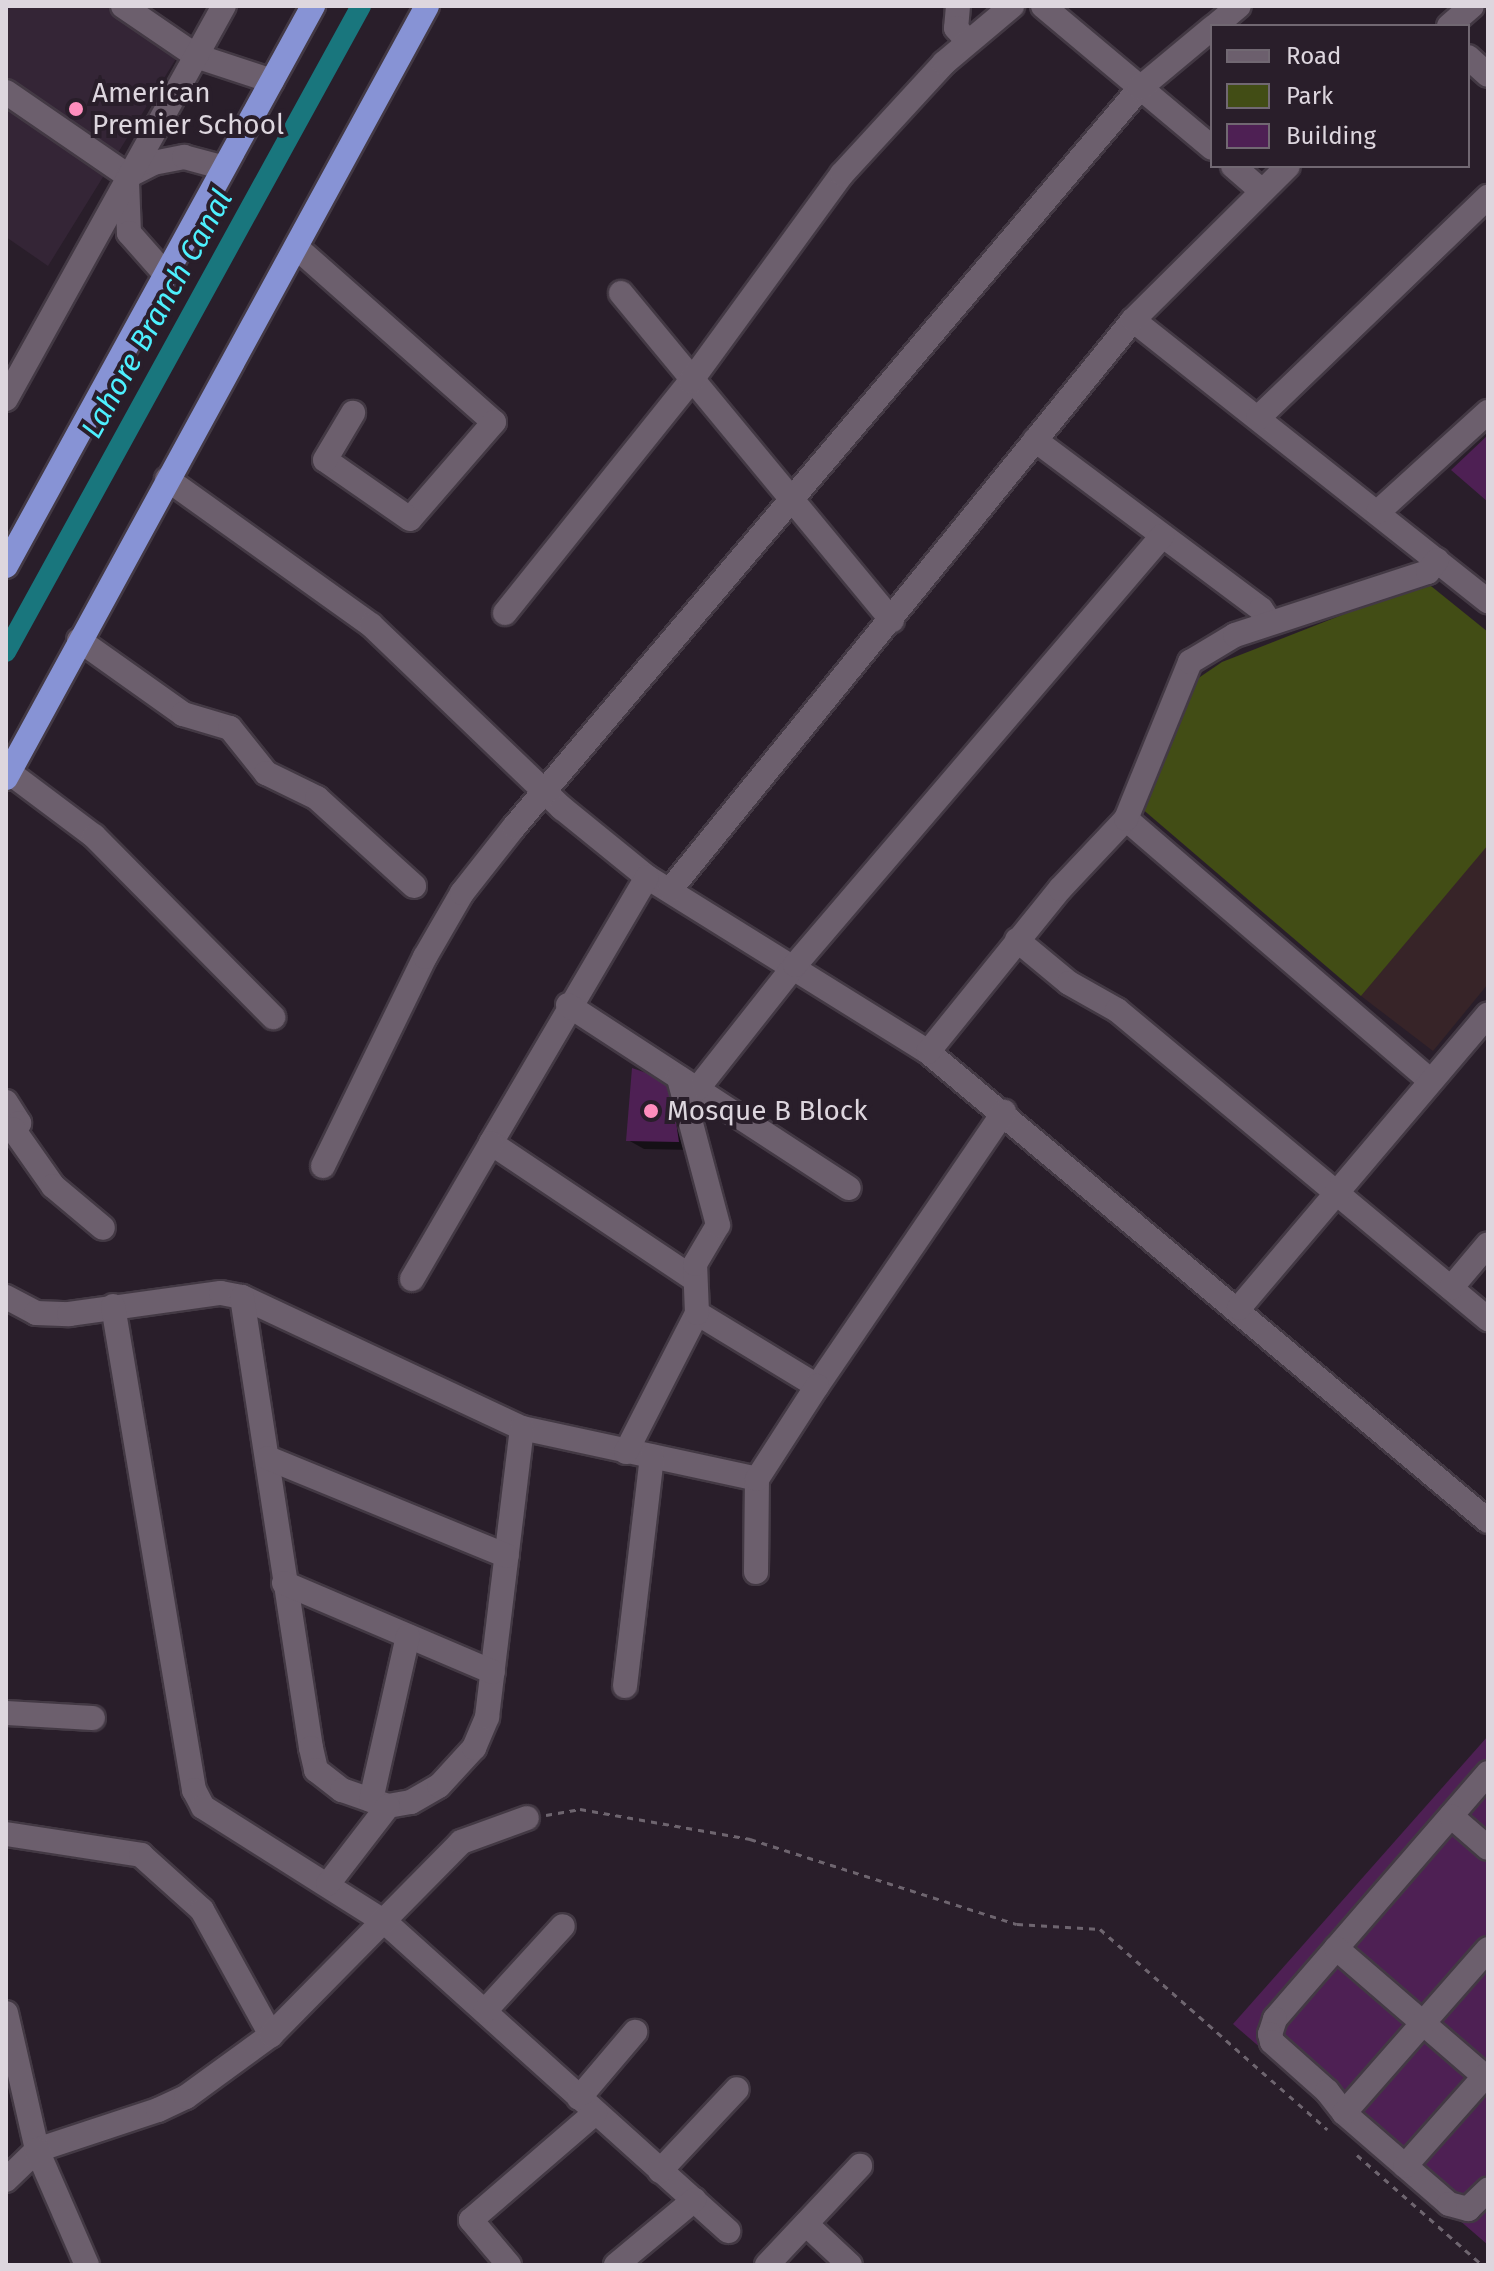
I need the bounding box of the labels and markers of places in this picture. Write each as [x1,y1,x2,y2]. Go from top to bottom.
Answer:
place label: American Premier School [92,76,284,142]
marker: American Premier School [67,100,85,118]
place label: Mosque B Block [667,1094,868,1128]
marker: Mosque B Block [642,1102,660,1120]

